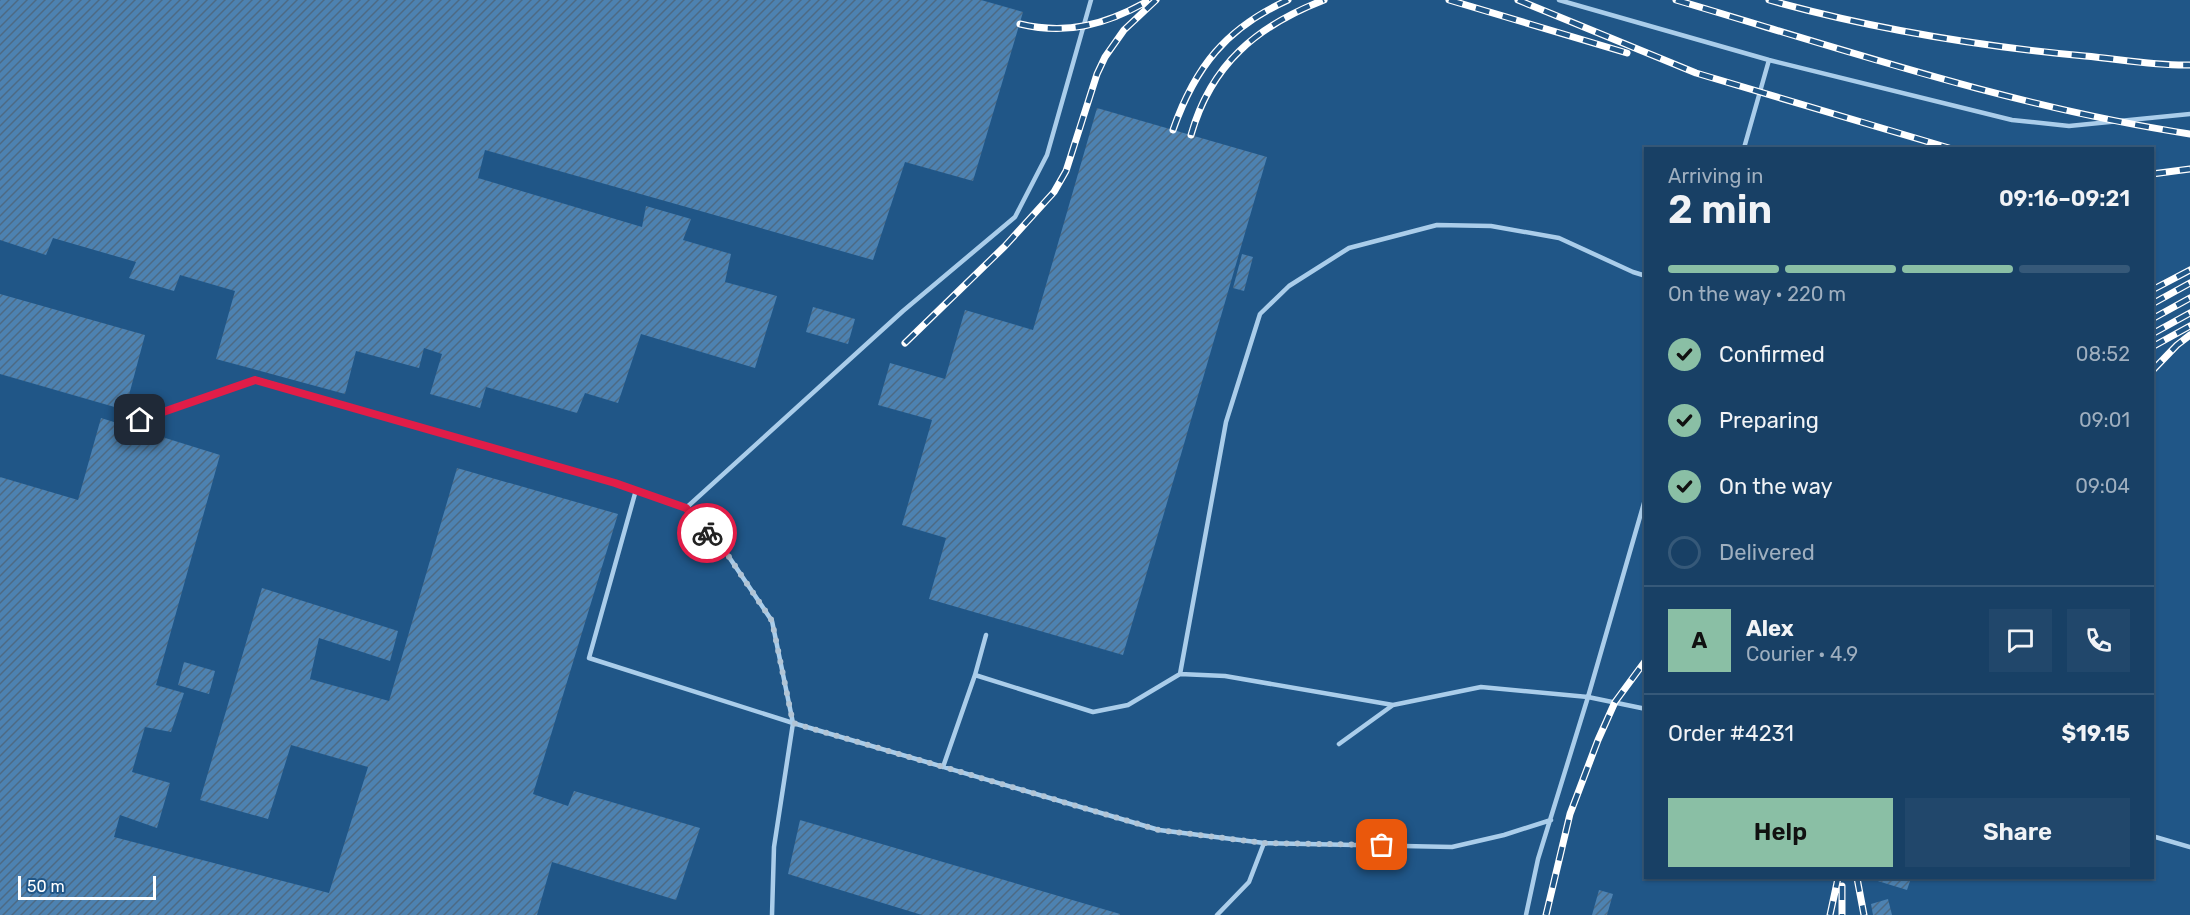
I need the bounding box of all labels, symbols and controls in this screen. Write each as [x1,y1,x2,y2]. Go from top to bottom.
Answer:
text: Arriving in [1668,164,1763,188]
text: 09:16–09:21 [1999,185,2130,212]
text: 2 min [1668,187,1772,233]
text: On the way · 220 m [1668,282,1846,306]
icon: check [1668,338,1701,371]
text: Confirmed [1719,341,1825,368]
text: 08:52 [2076,342,2130,366]
pin [114,394,165,445]
icon: home [123,403,156,436]
icon: check [1668,404,1701,437]
text: Preparing [1719,407,1819,434]
text: 09:01 [2079,408,2130,432]
icon: check [1668,470,1701,503]
text: On the way [1719,473,1833,500]
text: 09:04 [2075,474,2130,498]
courier [677,503,737,563]
icon: bike [691,517,724,550]
text: Delivered [1719,539,1815,566]
button: chat [1989,609,2052,672]
button: phone [2067,609,2130,672]
text: Alex [1746,615,1794,642]
text: A [1692,627,1707,654]
text: Courier · 4.9 [1746,642,1858,666]
text: Order #4231 [1668,720,1794,747]
text: $19.15 [2061,720,2130,747]
button: Help [1668,798,1893,867]
button: Share [1905,798,2130,867]
pin [1356,819,1407,870]
icon: bag [1365,828,1398,861]
scale bar [18,873,156,900]
text: 50 m [27,877,65,896]

